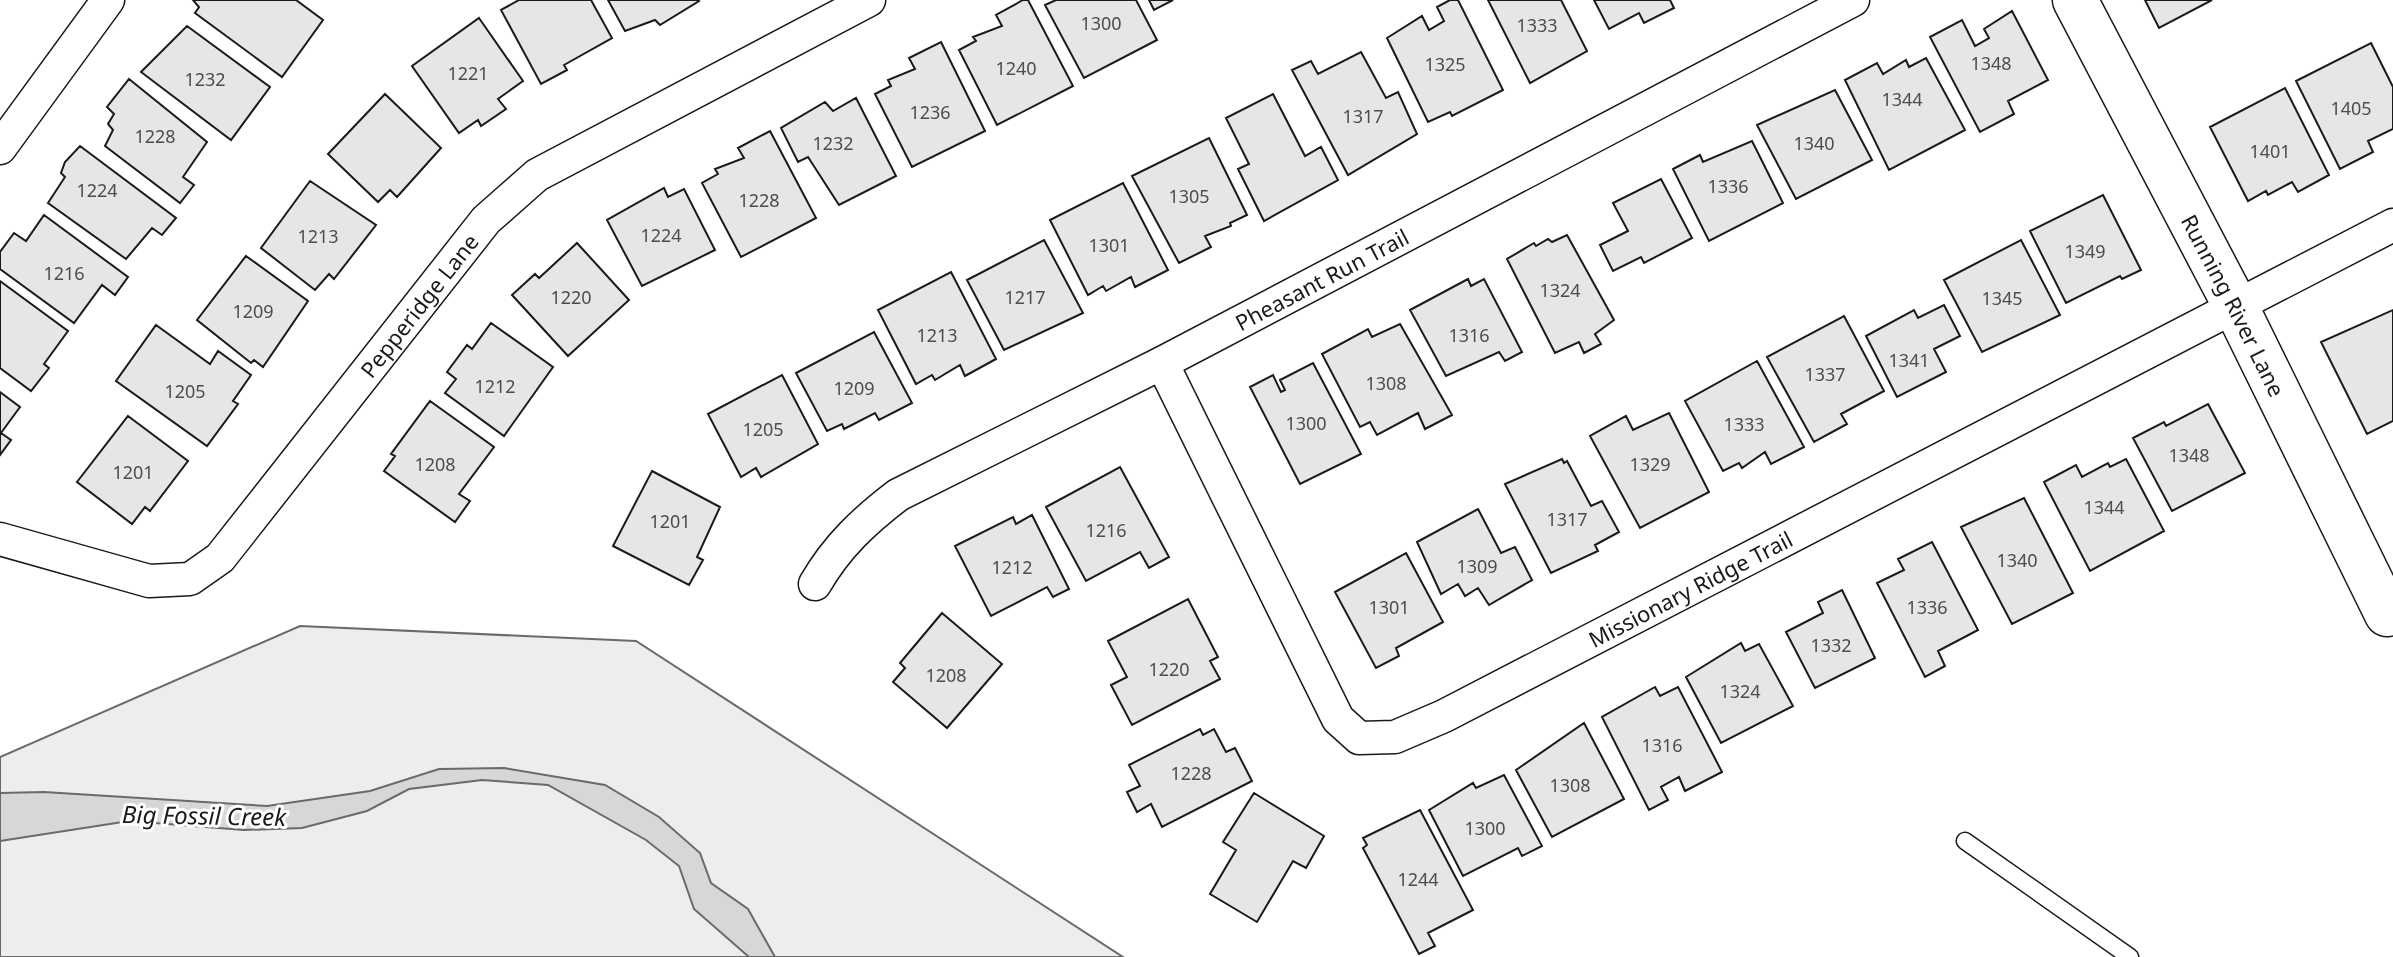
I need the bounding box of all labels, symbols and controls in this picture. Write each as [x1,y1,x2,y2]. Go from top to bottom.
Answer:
house number: 1300 [1080,11,1122,35]
house number: 1333 [1516,13,1558,37]
house number: 1348 [1970,51,2012,75]
house number: 1325 [1424,52,1466,76]
house number: 1240 [995,56,1037,80]
house number: 1221 [447,61,489,85]
house number: 1232 [184,67,226,91]
house number: 1344 [1881,87,1923,111]
house number: 1405 [2330,96,2372,120]
house number: 1236 [909,100,951,124]
house number: 1317 [1342,104,1384,128]
house number: 1228 [134,124,176,148]
house number: 1232 [812,131,854,155]
house number: 1340 [1793,131,1835,155]
house number: 1401 [2249,139,2291,163]
house number: 1336 [1707,174,1749,198]
house number: 1224 [76,178,118,202]
house number: 1305 [1168,184,1210,208]
house number: 1228 [738,188,780,212]
street label: Running River Lane [2175,209,2293,401]
street label: Pheasant Run Trail [1230,221,1414,337]
house number: 1224 [640,223,682,247]
house number: 1213 [297,224,339,248]
street label: Pepperidge Lane [353,227,485,383]
house number: 1301 [1088,233,1130,257]
house number: 1349 [2064,239,2106,263]
house number: 1216 [43,261,85,285]
house number: 1324 [1539,278,1581,302]
house number: 1220 [550,285,592,309]
house number: 1217 [1004,285,1046,309]
house number: 1345 [1981,286,2023,310]
house number: 1209 [232,299,274,323]
house number: 1213 [916,323,958,347]
house number: 1316 [1448,323,1490,347]
house number: 1341 [1888,348,1930,372]
house number: 1337 [1804,362,1846,386]
house number: 1308 [1365,371,1407,395]
house number: 1212 [474,374,516,398]
house number: 1209 [833,376,875,400]
house number: 1205 [164,379,206,403]
house number: 1300 [1285,411,1327,435]
house number: 1333 [1723,412,1765,436]
house number: 1205 [742,417,784,441]
house number: 1348 [2168,443,2210,467]
house number: 1208 [414,452,456,476]
house number: 1329 [1629,452,1671,476]
house number: 1201 [112,460,154,484]
house number: 1344 [2083,495,2125,519]
house number: 1317 [1546,507,1588,531]
house number: 1201 [649,509,691,533]
house number: 1216 [1085,518,1127,542]
street label: Missionary Ridge Trail [1583,523,1797,654]
house number: 1340 [1996,548,2038,572]
house number: 1309 [1456,554,1498,578]
house number: 1212 [991,555,1033,579]
house number: 1301 [1368,595,1410,619]
house number: 1336 [1906,595,1948,619]
house number: 1332 [1810,633,1852,657]
house number: 1220 [1148,657,1190,681]
house number: 1208 [925,663,967,687]
house number: 1324 [1719,679,1761,703]
house number: 1316 [1641,733,1683,757]
house number: 1228 [1170,761,1212,785]
house number: 1308 [1549,773,1591,797]
water label: Big Fossil Creek [122,797,287,833]
house number: 1300 [1464,816,1506,840]
house number: 1244 [1397,867,1439,891]

